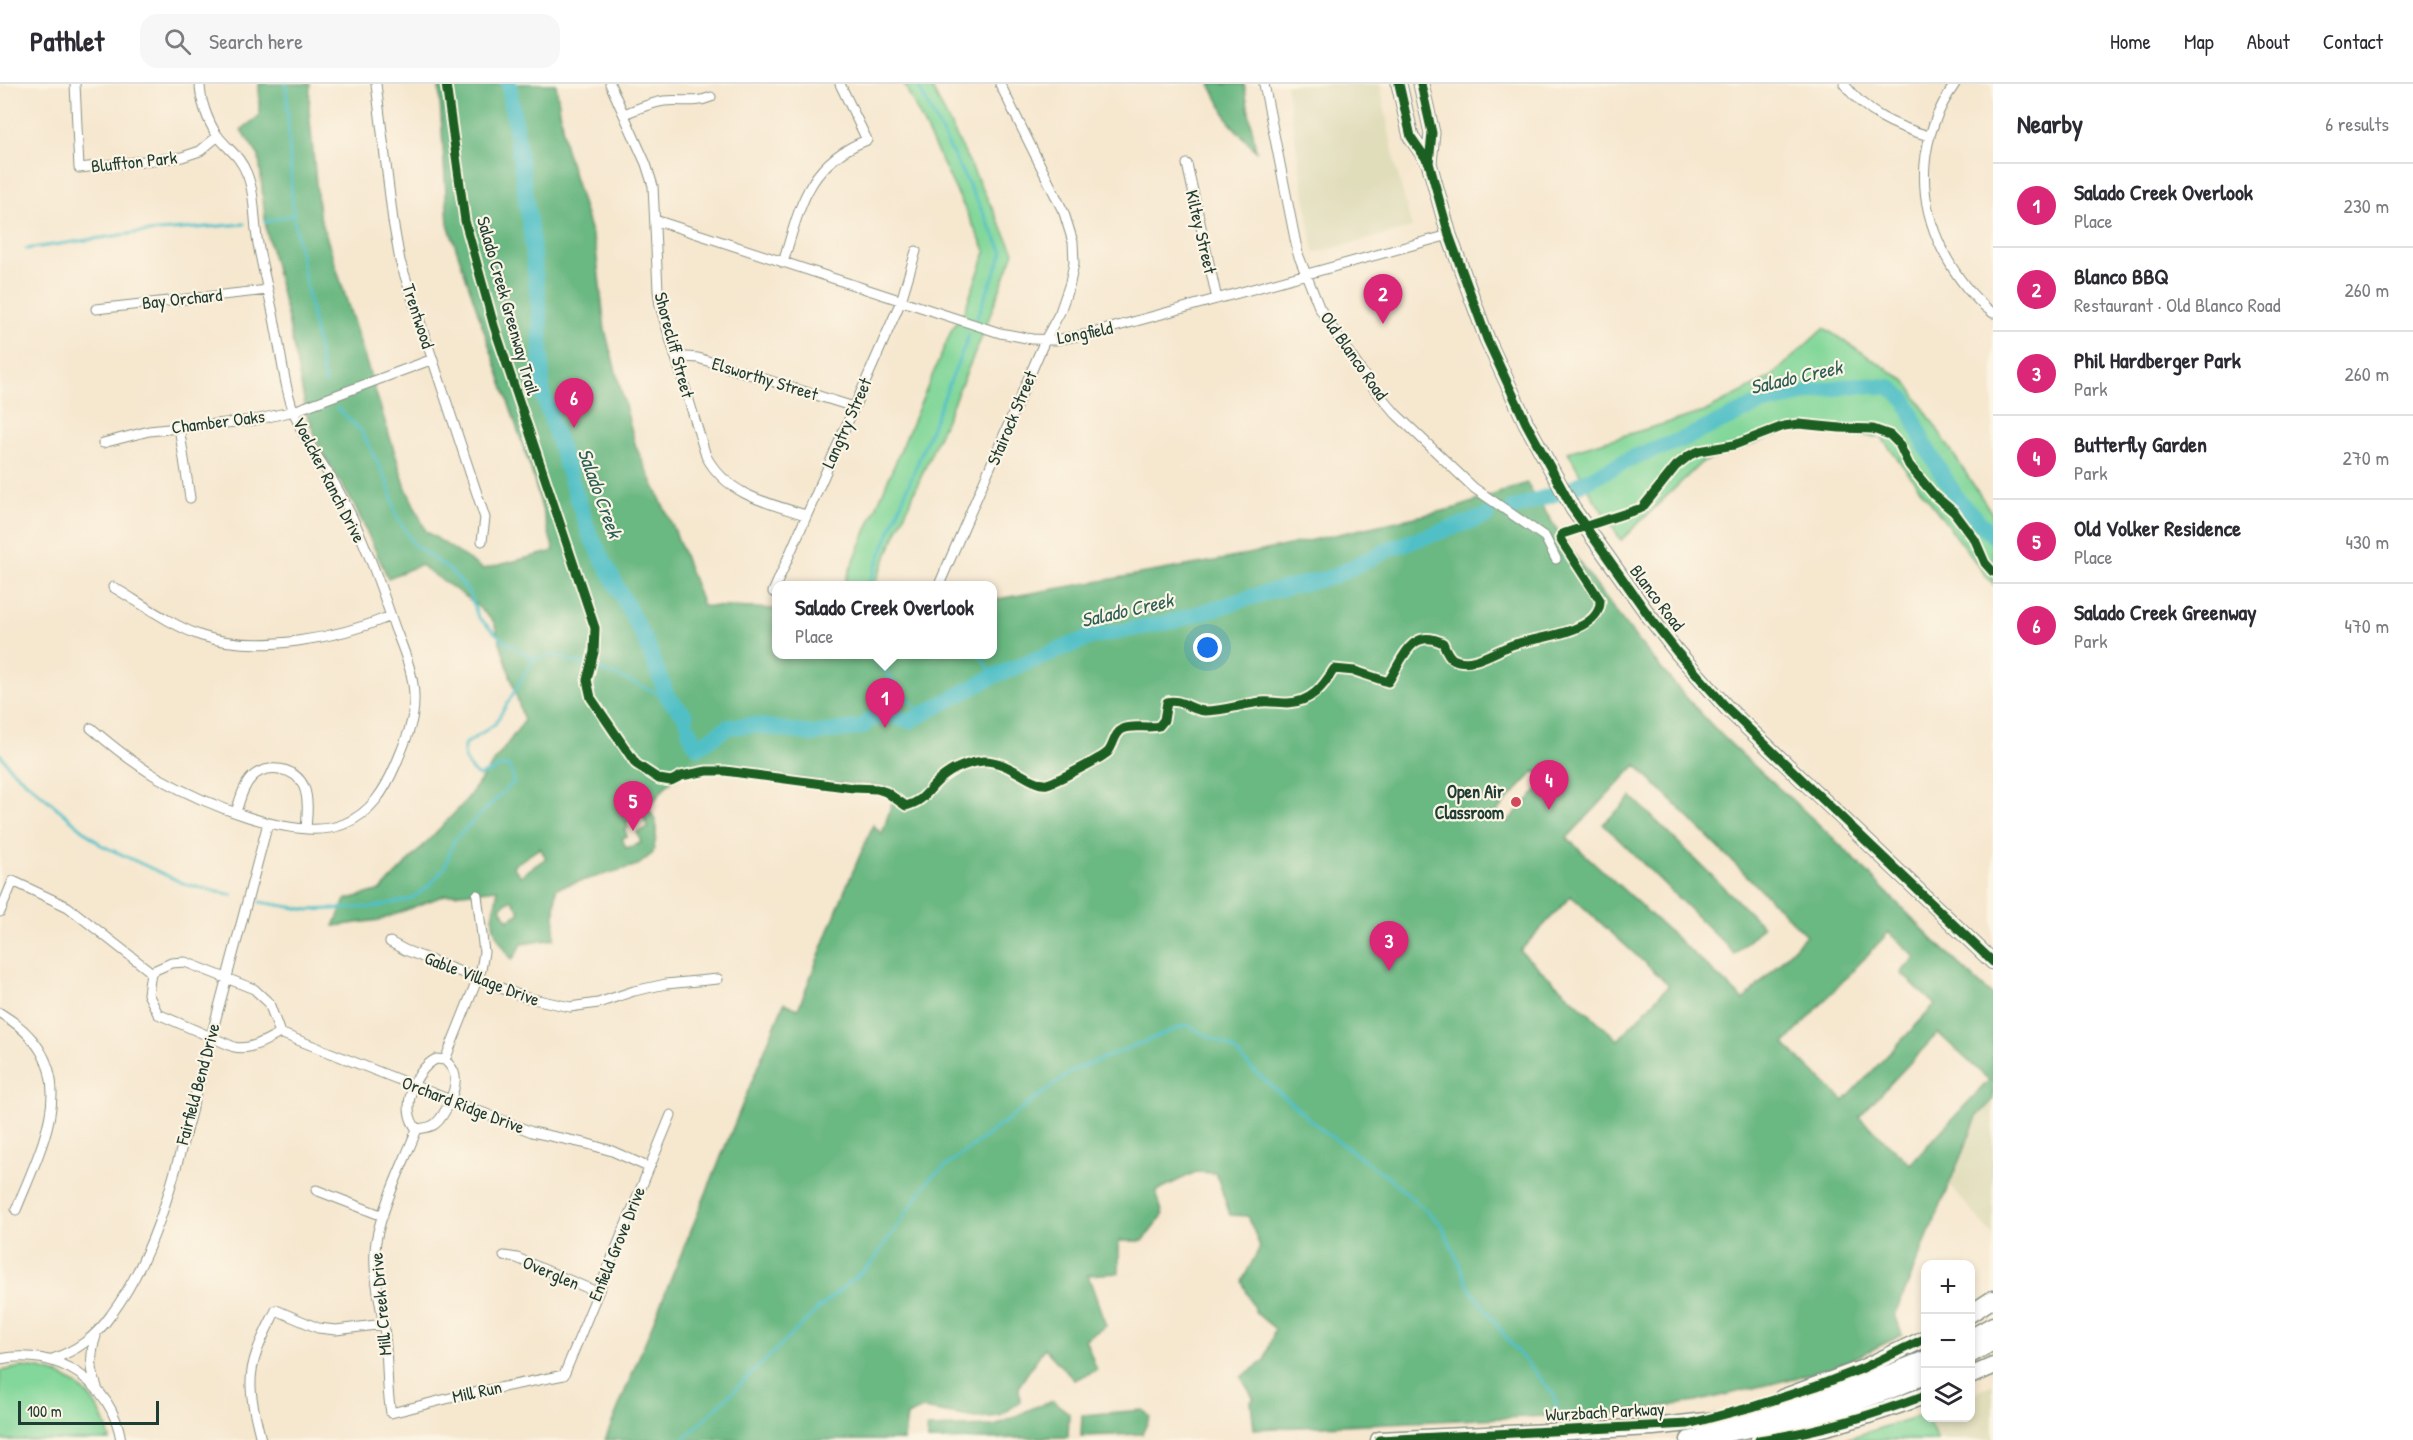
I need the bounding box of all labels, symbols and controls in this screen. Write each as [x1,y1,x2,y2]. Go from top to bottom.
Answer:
search box [140,14,560,68]
text: Pathlet [30,22,104,60]
icon: search [161,25,194,58]
text: Search here [209,26,303,56]
text: Home [2110,27,2151,56]
text: Map [2184,27,2214,56]
text: About [2247,27,2290,56]
text: Contact [2323,27,2383,56]
text: Nearby [2017,106,2083,141]
text: 6 results [2325,110,2389,137]
street label: Bluffton Park [90,145,179,178]
text: Salado Creek Overlook [2074,177,2253,207]
street label: Kiltey Street [1180,188,1223,277]
text: 1 [2033,192,2040,219]
text: 230 m [2344,192,2389,219]
text: Place [2074,207,2113,234]
street label: Salado Creek Greenway Trail [471,214,546,398]
text: Blanco BBQ [2074,261,2169,291]
pin: 2 [1364,274,1402,324]
text: 2 [2032,276,2041,303]
text: 260 m [2345,276,2389,303]
street label: Trentwood [396,280,441,351]
street label: Bay Orchard [141,282,223,315]
street label: Shorecliff Street [648,289,701,401]
text: Restaurant · Old Blanco Road [2074,291,2281,318]
street label: Old Blanco Road [1315,306,1394,405]
street label: Longfield [1055,315,1115,350]
text: Phil Hardberger Park [2074,345,2241,375]
street label: Elsworthy Street [709,351,822,407]
water label: Salado Creek [1747,352,1846,400]
text: 3 [2032,360,2041,387]
text: 260 m [2345,360,2389,387]
street label: Stairock Street [980,366,1043,469]
street label: Langtry Street [815,373,878,472]
text: Park [2074,375,2107,402]
pin: 6 [554,378,594,428]
street label: Chamber Oaks [170,403,266,440]
street label: Voelcker Ranch Drive [287,413,372,547]
text: Butterfly Garden [2074,429,2207,459]
water label: Salado Creek [572,444,630,543]
text: 4 [2033,444,2040,471]
text: 270 m [2343,444,2389,471]
text: Park [2074,459,2107,486]
text: Old Volker Residence [2074,513,2241,543]
text: 5 [2032,528,2041,555]
text: 430 m [2345,528,2389,555]
text: Place [2074,543,2113,570]
street label: Blanco Road [1624,559,1691,636]
popup [772,581,997,659]
water label: Salado Creek [1078,585,1177,633]
text: Salado Creek Overlook [795,592,974,622]
text: Salado Creek Greenway [2074,597,2257,627]
text: 6 [2033,612,2040,639]
text: 470 m [2344,612,2389,639]
text: Place [795,622,834,649]
text: Park [2074,627,2107,654]
your location [1193,633,1222,662]
pin: 1 [866,678,904,728]
pin: 4 [1530,760,1568,810]
place label: Open Air Classroom [1435,779,1504,825]
pin: 5 [614,782,652,831]
marker: Open Air Classroom [1509,795,1523,809]
pin: 3 [1370,922,1408,971]
street label: Gable Village Drive [421,945,543,1012]
street label: Fairfield Bend Drive [169,1020,226,1148]
street label: Orchard Ridge Drive [398,1070,528,1139]
street label: Enfield Grove Drive [582,1183,651,1305]
street label: Overglen [519,1249,583,1296]
street label: Mill Creek Drive [364,1252,397,1357]
map controls [1921,1260,1975,1422]
button: + [1921,1260,1975,1314]
button: − [1921,1314,1975,1368]
button: layers [1921,1368,1975,1422]
street label: Mill Run [450,1374,504,1409]
street label: Wurzbach Parkway [1545,1396,1666,1427]
scale bar [18,1398,159,1426]
text: 100 m [27,1400,62,1422]

